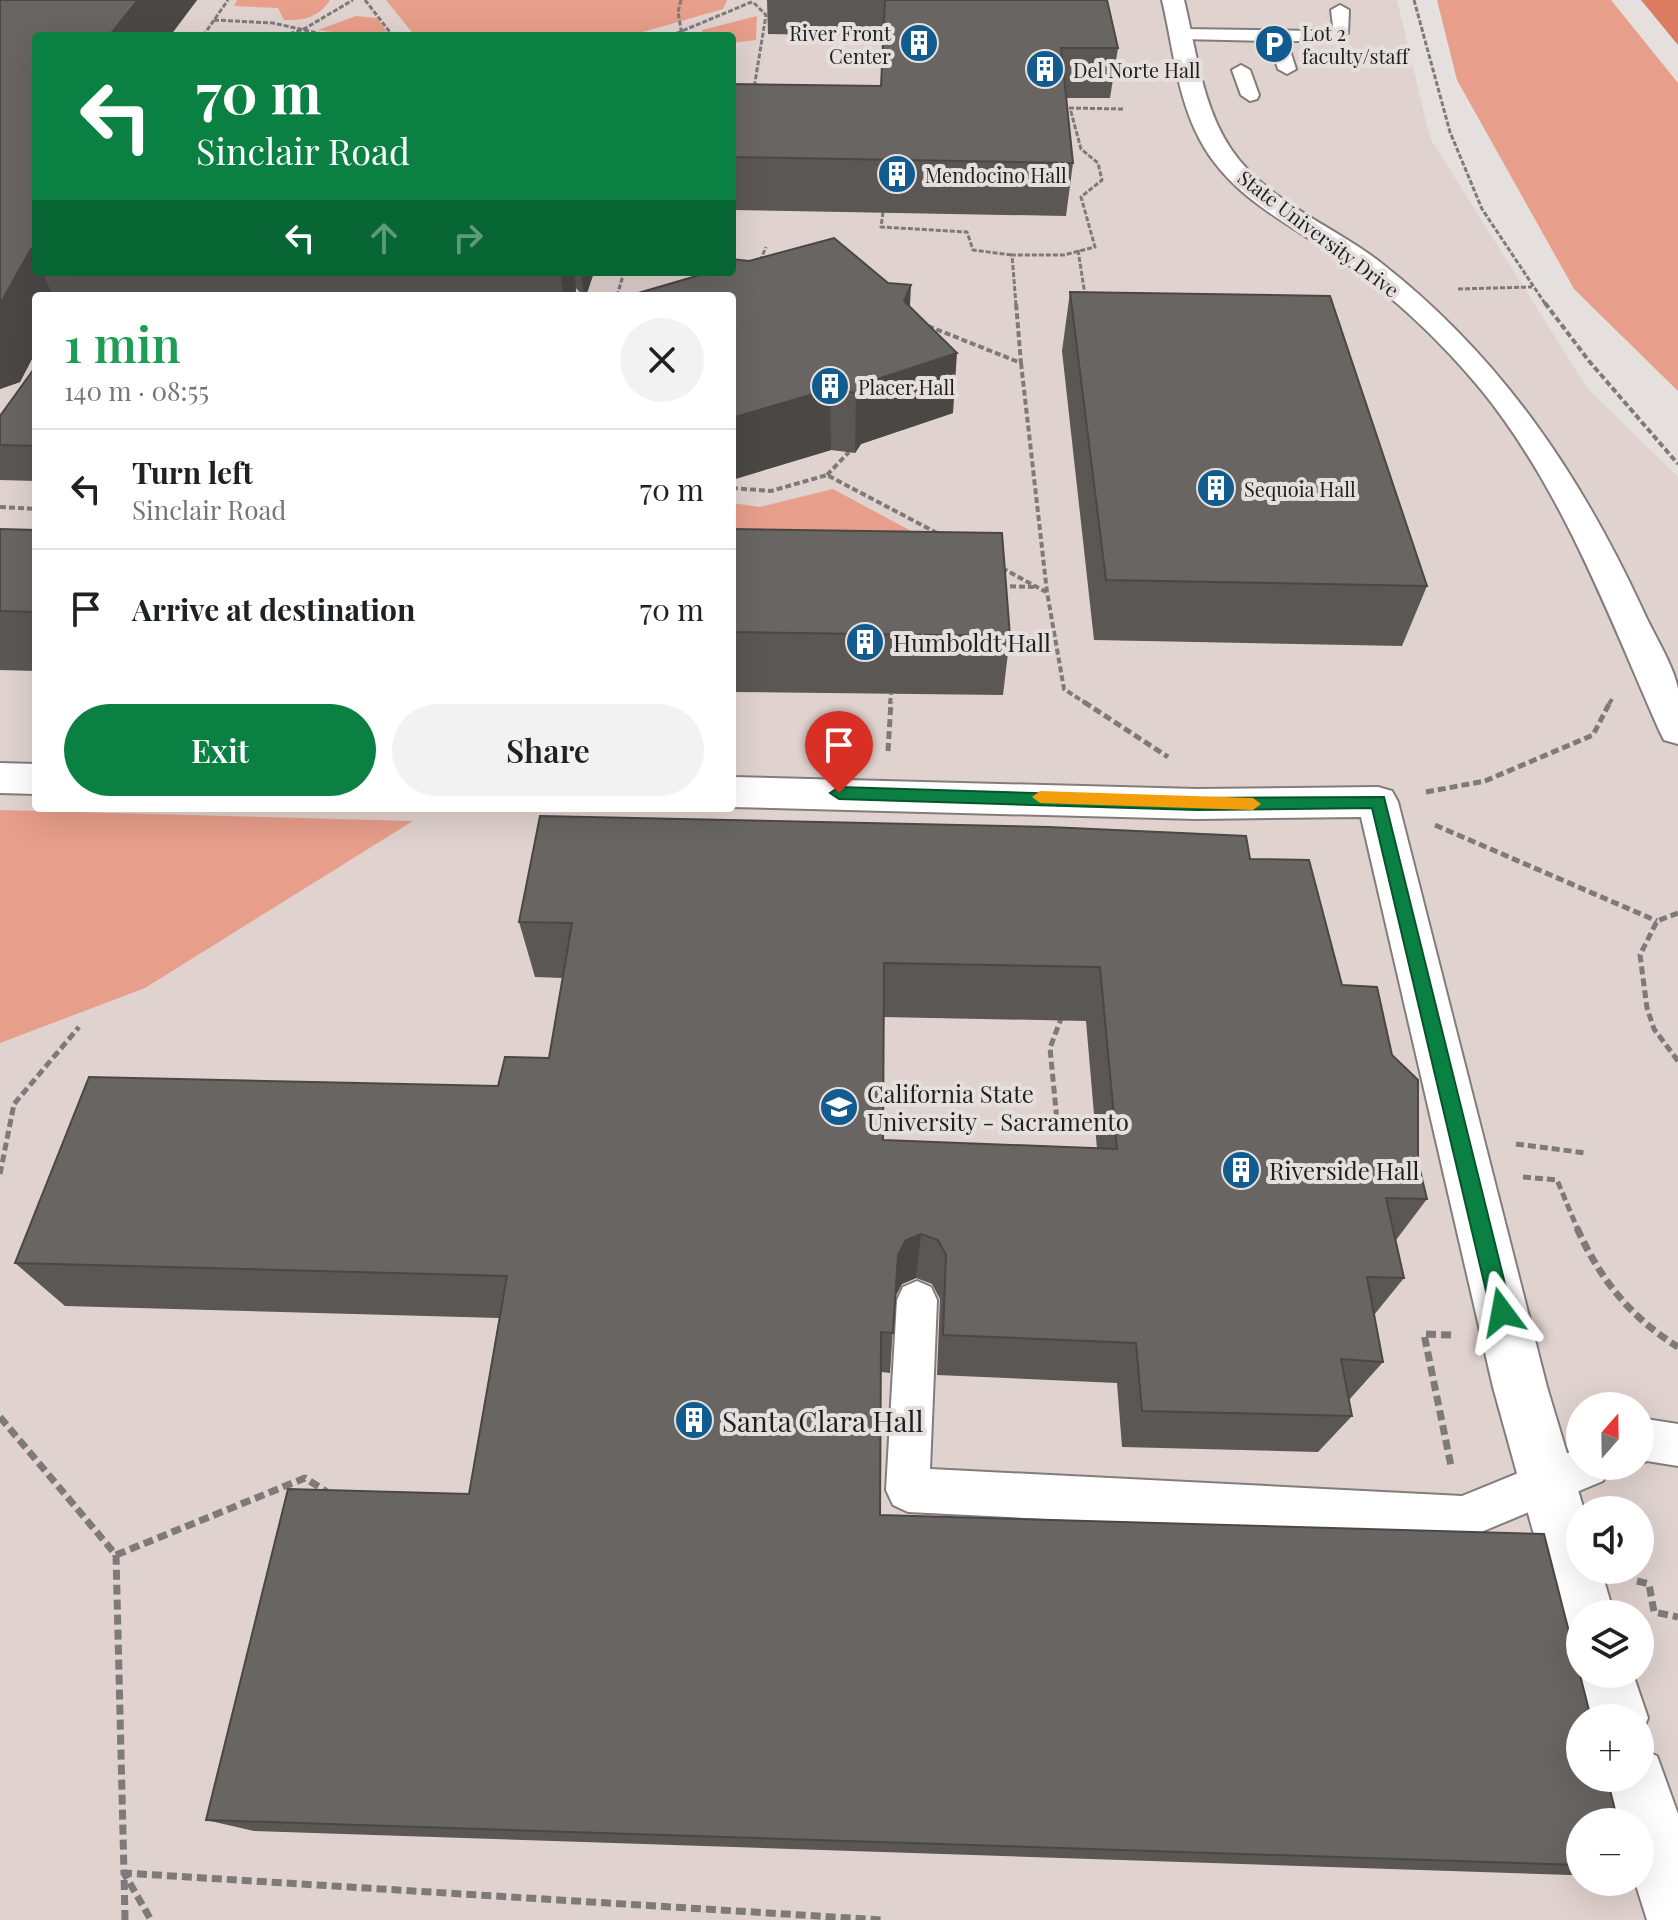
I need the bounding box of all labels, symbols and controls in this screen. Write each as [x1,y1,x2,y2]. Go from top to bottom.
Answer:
place label: River Front Center [789,19,892,69]
place label: Lot 2 faculty/staff [1302,19,1410,69]
building icon: River Front Center [898,22,940,64]
parking icon: Lot 2 faculty/staff [1253,23,1295,65]
building icon: Del Norte Hall [1024,48,1066,90]
text: 70 m [196,54,321,129]
place label: Del Norte Hall [1073,56,1201,83]
icon: left [64,64,168,168]
text: Sinclair Road [196,126,410,174]
building icon: Mendocino Hall [876,153,918,195]
place label: Mendocino Hall [925,161,1067,188]
street label: State University Drive [1233,163,1405,303]
icon: left [278,216,322,260]
icon: ahead [362,216,406,260]
icon: right [446,216,490,260]
text: 1 min [64,311,181,375]
button: close [620,318,704,402]
building icon: Placer Hall [809,365,851,407]
text: 140 m · 08:55 [64,373,209,408]
place label: Placer Hall [858,373,955,400]
text: Turn left [132,452,253,492]
icon: left [64,467,108,511]
building icon: Sequoia Hall [1195,467,1237,509]
text: 70 m [640,469,704,509]
place label: Sequoia Hall [1244,475,1356,502]
text: Sinclair Road [132,492,286,527]
icon: arrive [64,587,108,631]
text: Arrive at destination [132,589,415,629]
text: 70 m [640,589,704,629]
building icon: Humboldt Hall [844,621,886,663]
place label: Humboldt Hall [893,626,1051,658]
button: Exit [64,704,376,796]
button: Share [392,704,704,796]
pin [805,711,873,793]
icon: arrive [817,723,861,767]
place label: California State University - Sacramento [867,1077,1129,1137]
school or university icon: California State University - Sacramento [818,1086,860,1128]
building icon: Riverside Hall [1220,1149,1262,1191]
place label: Riverside Hall [1269,1154,1420,1186]
position arrow [1460,1270,1544,1354]
north arrow [1566,1392,1654,1480]
map controls [1566,1392,1654,1896]
building icon: Santa Clara Hall [673,1399,715,1441]
place label: Santa Clara Hall [722,1402,924,1439]
button: sound [1566,1496,1654,1584]
button: layers [1566,1600,1654,1688]
button: + [1566,1704,1654,1792]
button: − [1566,1808,1654,1896]

